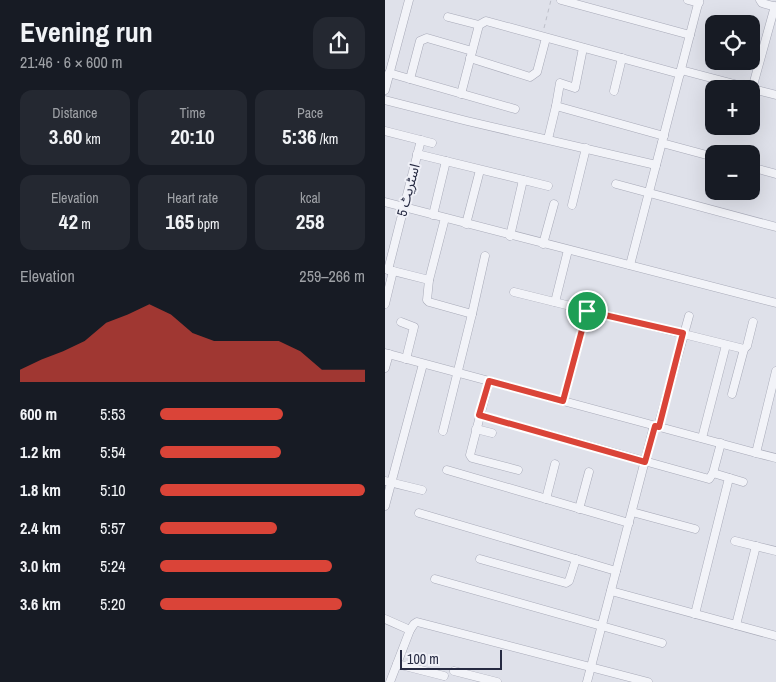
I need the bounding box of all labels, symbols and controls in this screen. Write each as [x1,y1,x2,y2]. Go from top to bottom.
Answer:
text: Evening run [20,13,153,51]
map controls [705,15,760,200]
button: locate [705,15,760,70]
button: share [313,17,365,69]
text: 21:46 · 6 × 600 m [20,51,123,73]
button: + [705,80,760,135]
text: Distance [52,104,97,122]
text: Time [180,104,205,122]
text: Pace [297,104,323,122]
text: 3.60 [49,122,82,151]
text: 20:10 [170,122,215,151]
text: 5:36 [282,122,317,151]
text: km [82,130,101,148]
text: /km [317,130,338,148]
button: − [705,145,760,200]
street label: اسٹریٹ 5 [392,162,424,218]
text: Elevation [51,189,99,207]
text: Heart rate [167,189,218,207]
text: kcal [300,189,320,207]
text: 42 [59,207,78,236]
text: 165 [165,207,194,236]
text: 258 [296,207,325,236]
text: m [78,215,91,233]
text: bpm [194,215,220,233]
text: Elevation [20,265,75,287]
text: 259–266 m [299,265,365,287]
pin [566,290,608,332]
icon: arrive [573,297,601,325]
text: 600 m [20,403,57,425]
text: 5:53 [100,403,126,425]
text: 1.2 km [20,441,61,463]
text: 5:54 [100,441,126,463]
text: 1.8 km [20,479,61,501]
text: 5:10 [100,479,126,501]
text: 2.4 km [20,517,61,539]
text: 5:57 [100,517,126,539]
text: 3.0 km [20,555,61,577]
text: 5:24 [100,555,126,577]
text: 3.6 km [20,593,61,615]
text: 5:20 [100,593,126,615]
scale bar [400,647,503,670]
text: 100 m [407,650,439,668]

